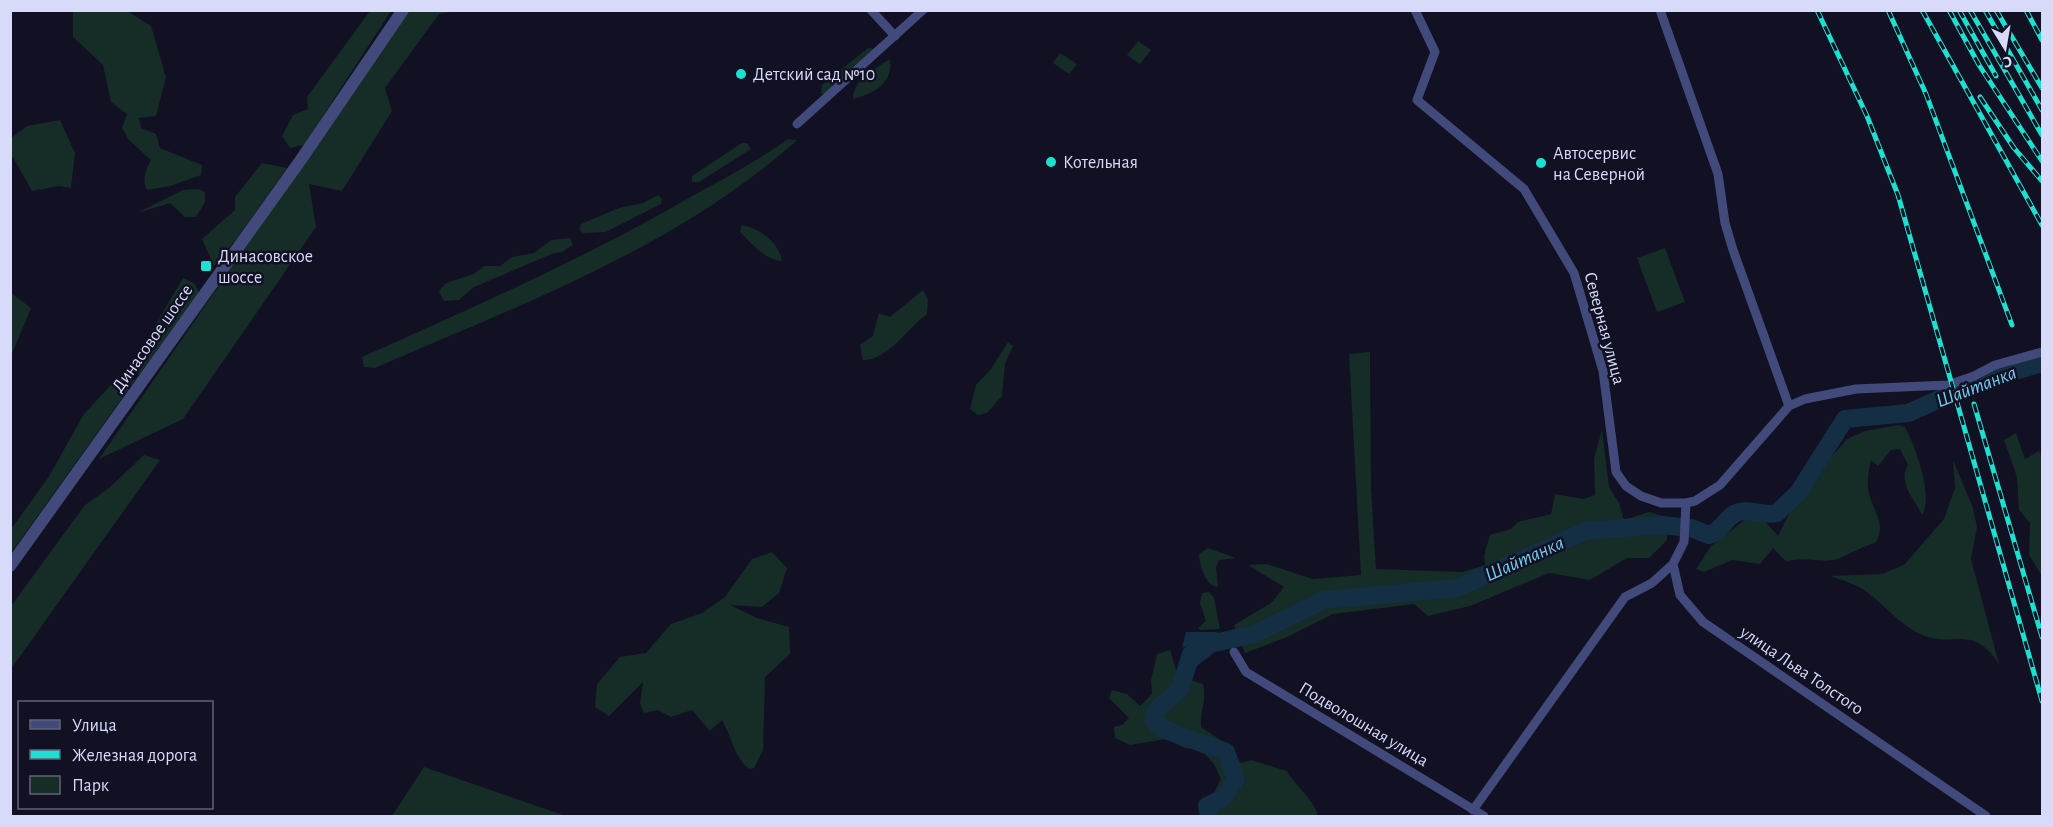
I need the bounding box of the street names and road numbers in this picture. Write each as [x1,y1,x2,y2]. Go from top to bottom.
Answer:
street label: Северная улица [1580,270,1628,386]
street label: Динасовое шоссе [109,281,197,396]
street label: улица Льва Толстого [1736,622,1866,719]
street label: Подволошная улица [1296,679,1431,771]

